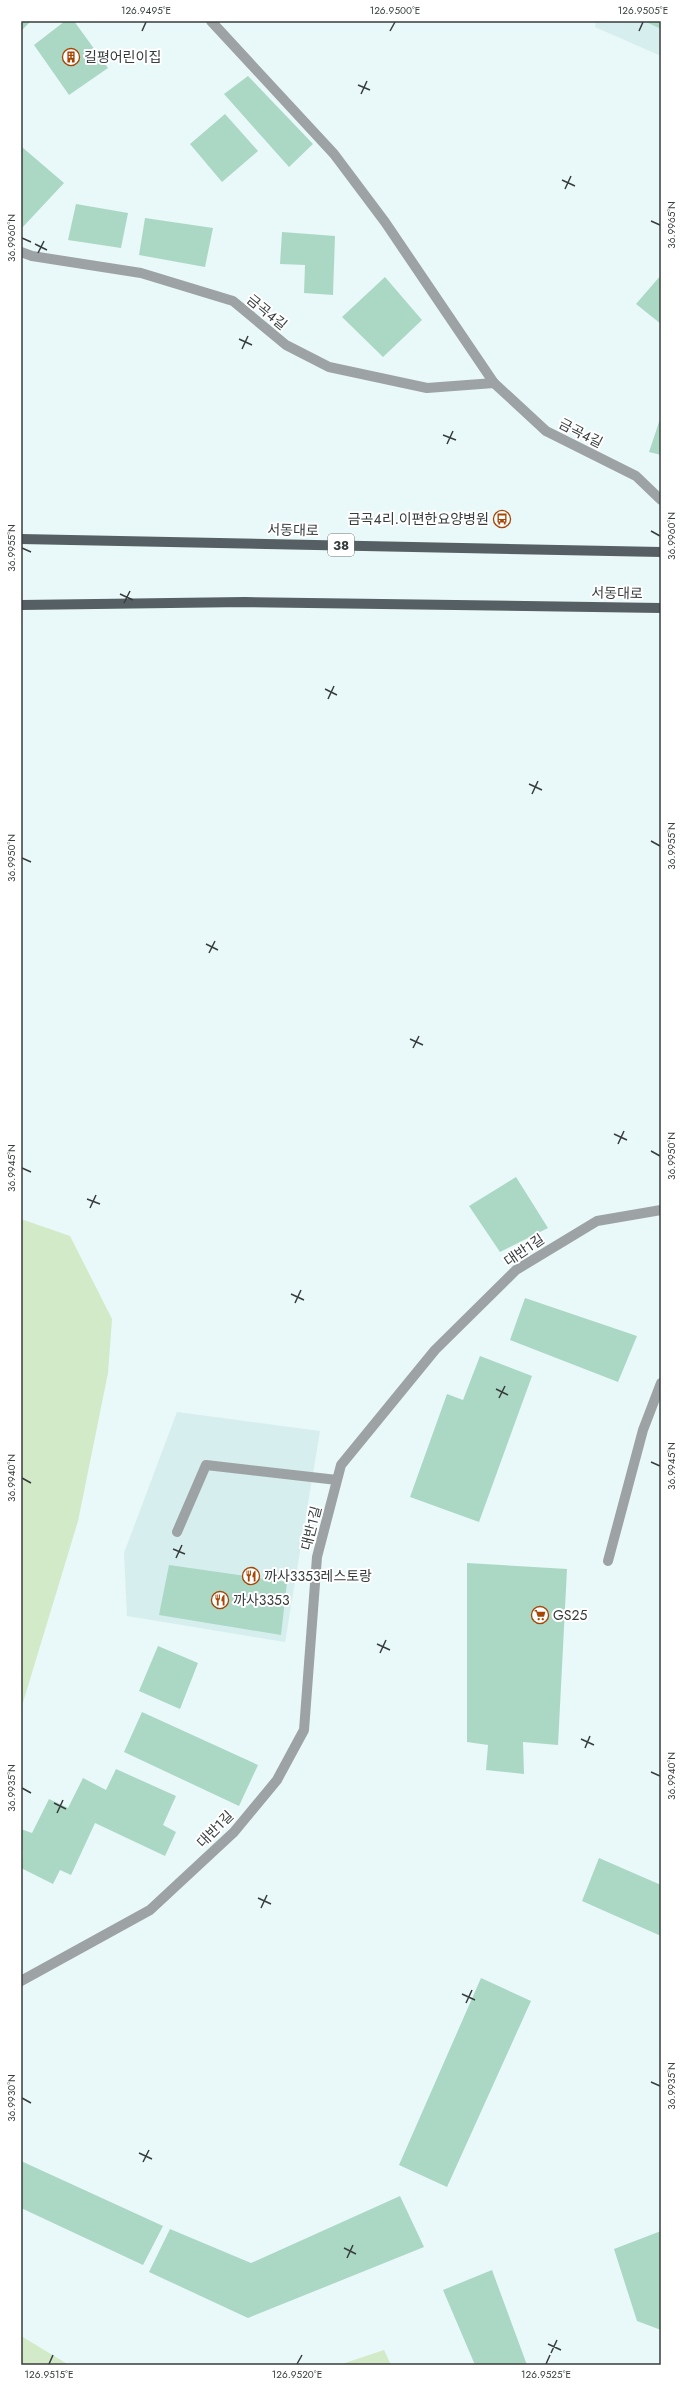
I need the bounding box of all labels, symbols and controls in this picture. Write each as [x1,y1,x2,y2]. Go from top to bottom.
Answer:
text: 126.9495°E [121,3,171,18]
text: 126.9500°E [370,3,420,18]
text: 126.9505°E [618,3,668,18]
building icon: 길평어린이집 [61,47,81,67]
place label: 길평어린이집 [84,47,161,67]
text: 36.9965°N [664,201,679,249]
text: 36.9960°N [4,214,19,262]
street label: 금곡4길 [243,289,291,335]
street label: 금곡4길 [556,413,606,453]
place label: 금곡4리.이편한요양병원 [348,509,489,529]
bus stop icon: 금곡4리.이편한요양병원 [492,509,512,529]
text: 36.9960°N [664,512,679,560]
street label: 서동대로 [267,520,319,540]
text: 36.9955°N [4,524,19,572]
road number: 38 [328,534,354,556]
street label: 서동대로 [591,583,643,603]
text: 36.9955°N [664,822,679,870]
text: 36.9950°N [4,834,19,882]
text: 36.9950°N [664,1132,679,1180]
text: 36.9945°N [4,1144,19,1192]
street label: 대반1길 [500,1229,548,1271]
text: 36.9945°N [664,1442,679,1490]
text: 36.9940°N [4,1454,19,1502]
street label: 대반1길 [296,1504,326,1552]
restaurant icon: 까사3353레스토랑 [241,1566,261,1586]
place label: 까사3353레스토랑 [264,1566,372,1586]
restaurant icon: 까사3353 [210,1590,230,1610]
place label: 까사3353 [233,1590,290,1610]
supermarket icon: GS25 [530,1605,550,1625]
place label: GS25 [553,1605,587,1625]
text: 36.9940°N [664,1752,679,1800]
text: 36.9935°N [4,1764,19,1812]
street label: 대반1길 [192,1806,238,1852]
text: 36.9935°N [664,2062,679,2110]
text: 36.9930°N [4,2074,19,2122]
text: 126.9515°E [25,2367,73,2382]
text: 126.9520°E [272,2367,322,2382]
text: 126.9525°E [521,2367,571,2382]

